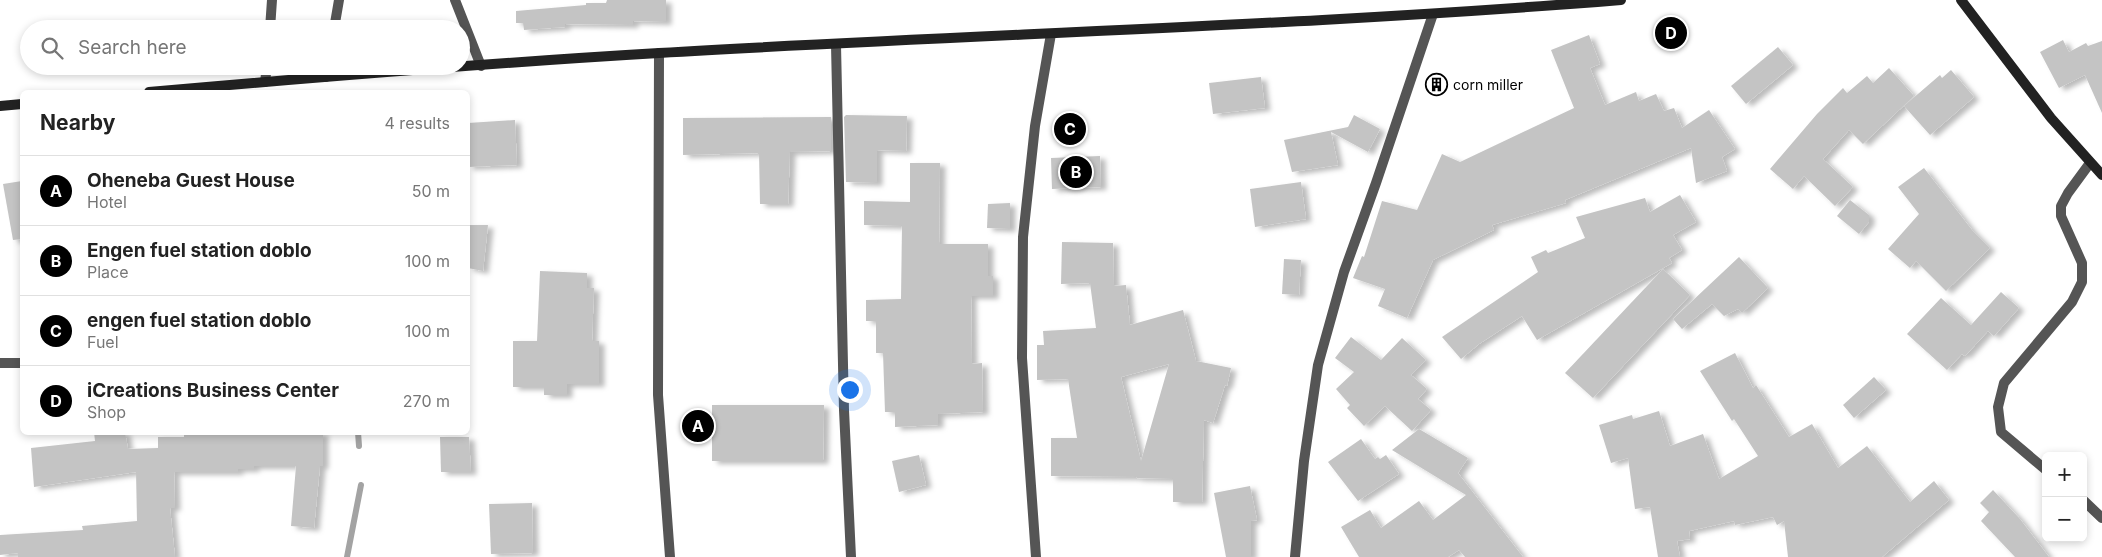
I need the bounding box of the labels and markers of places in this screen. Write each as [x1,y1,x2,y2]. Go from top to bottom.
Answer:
pin: D [1655,14,1687,52]
building icon: corn miller [1425,73,1449,97]
place label: corn miller [1453,76,1523,93]
pin: C [1054,110,1086,148]
pin: B [1060,153,1092,191]
pin: A [682,407,714,445]

